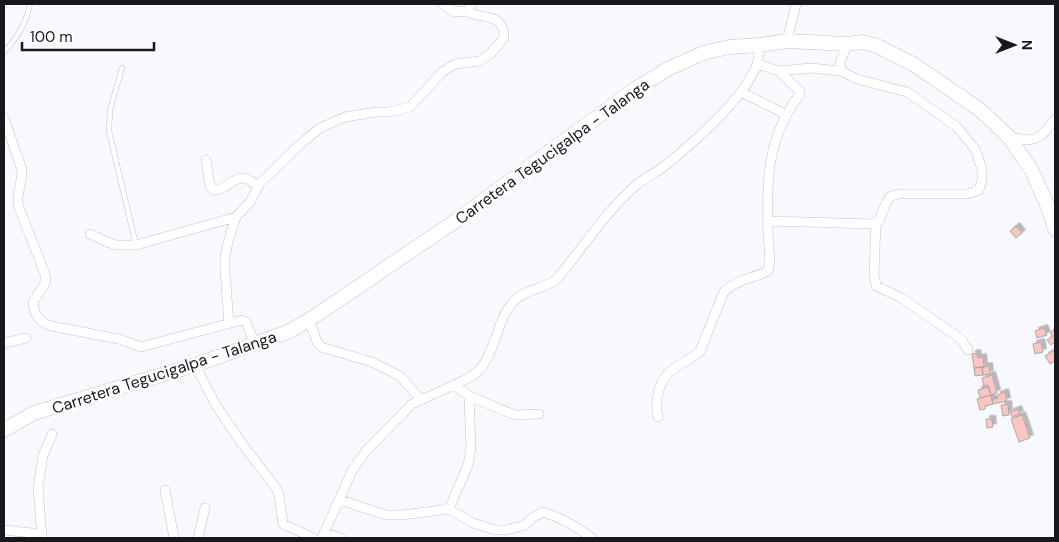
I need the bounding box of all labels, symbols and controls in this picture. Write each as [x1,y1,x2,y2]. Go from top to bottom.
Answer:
scale bar [22,20,155,52]
north arrow [989,20,1039,70]
text: 100 m [30,27,73,47]
text: N [1018,40,1036,50]
street label: Carretera Tegucigalpa - Talanga [451,74,653,229]
street label: Carretera Tegucigalpa - Talanga [49,326,279,419]

